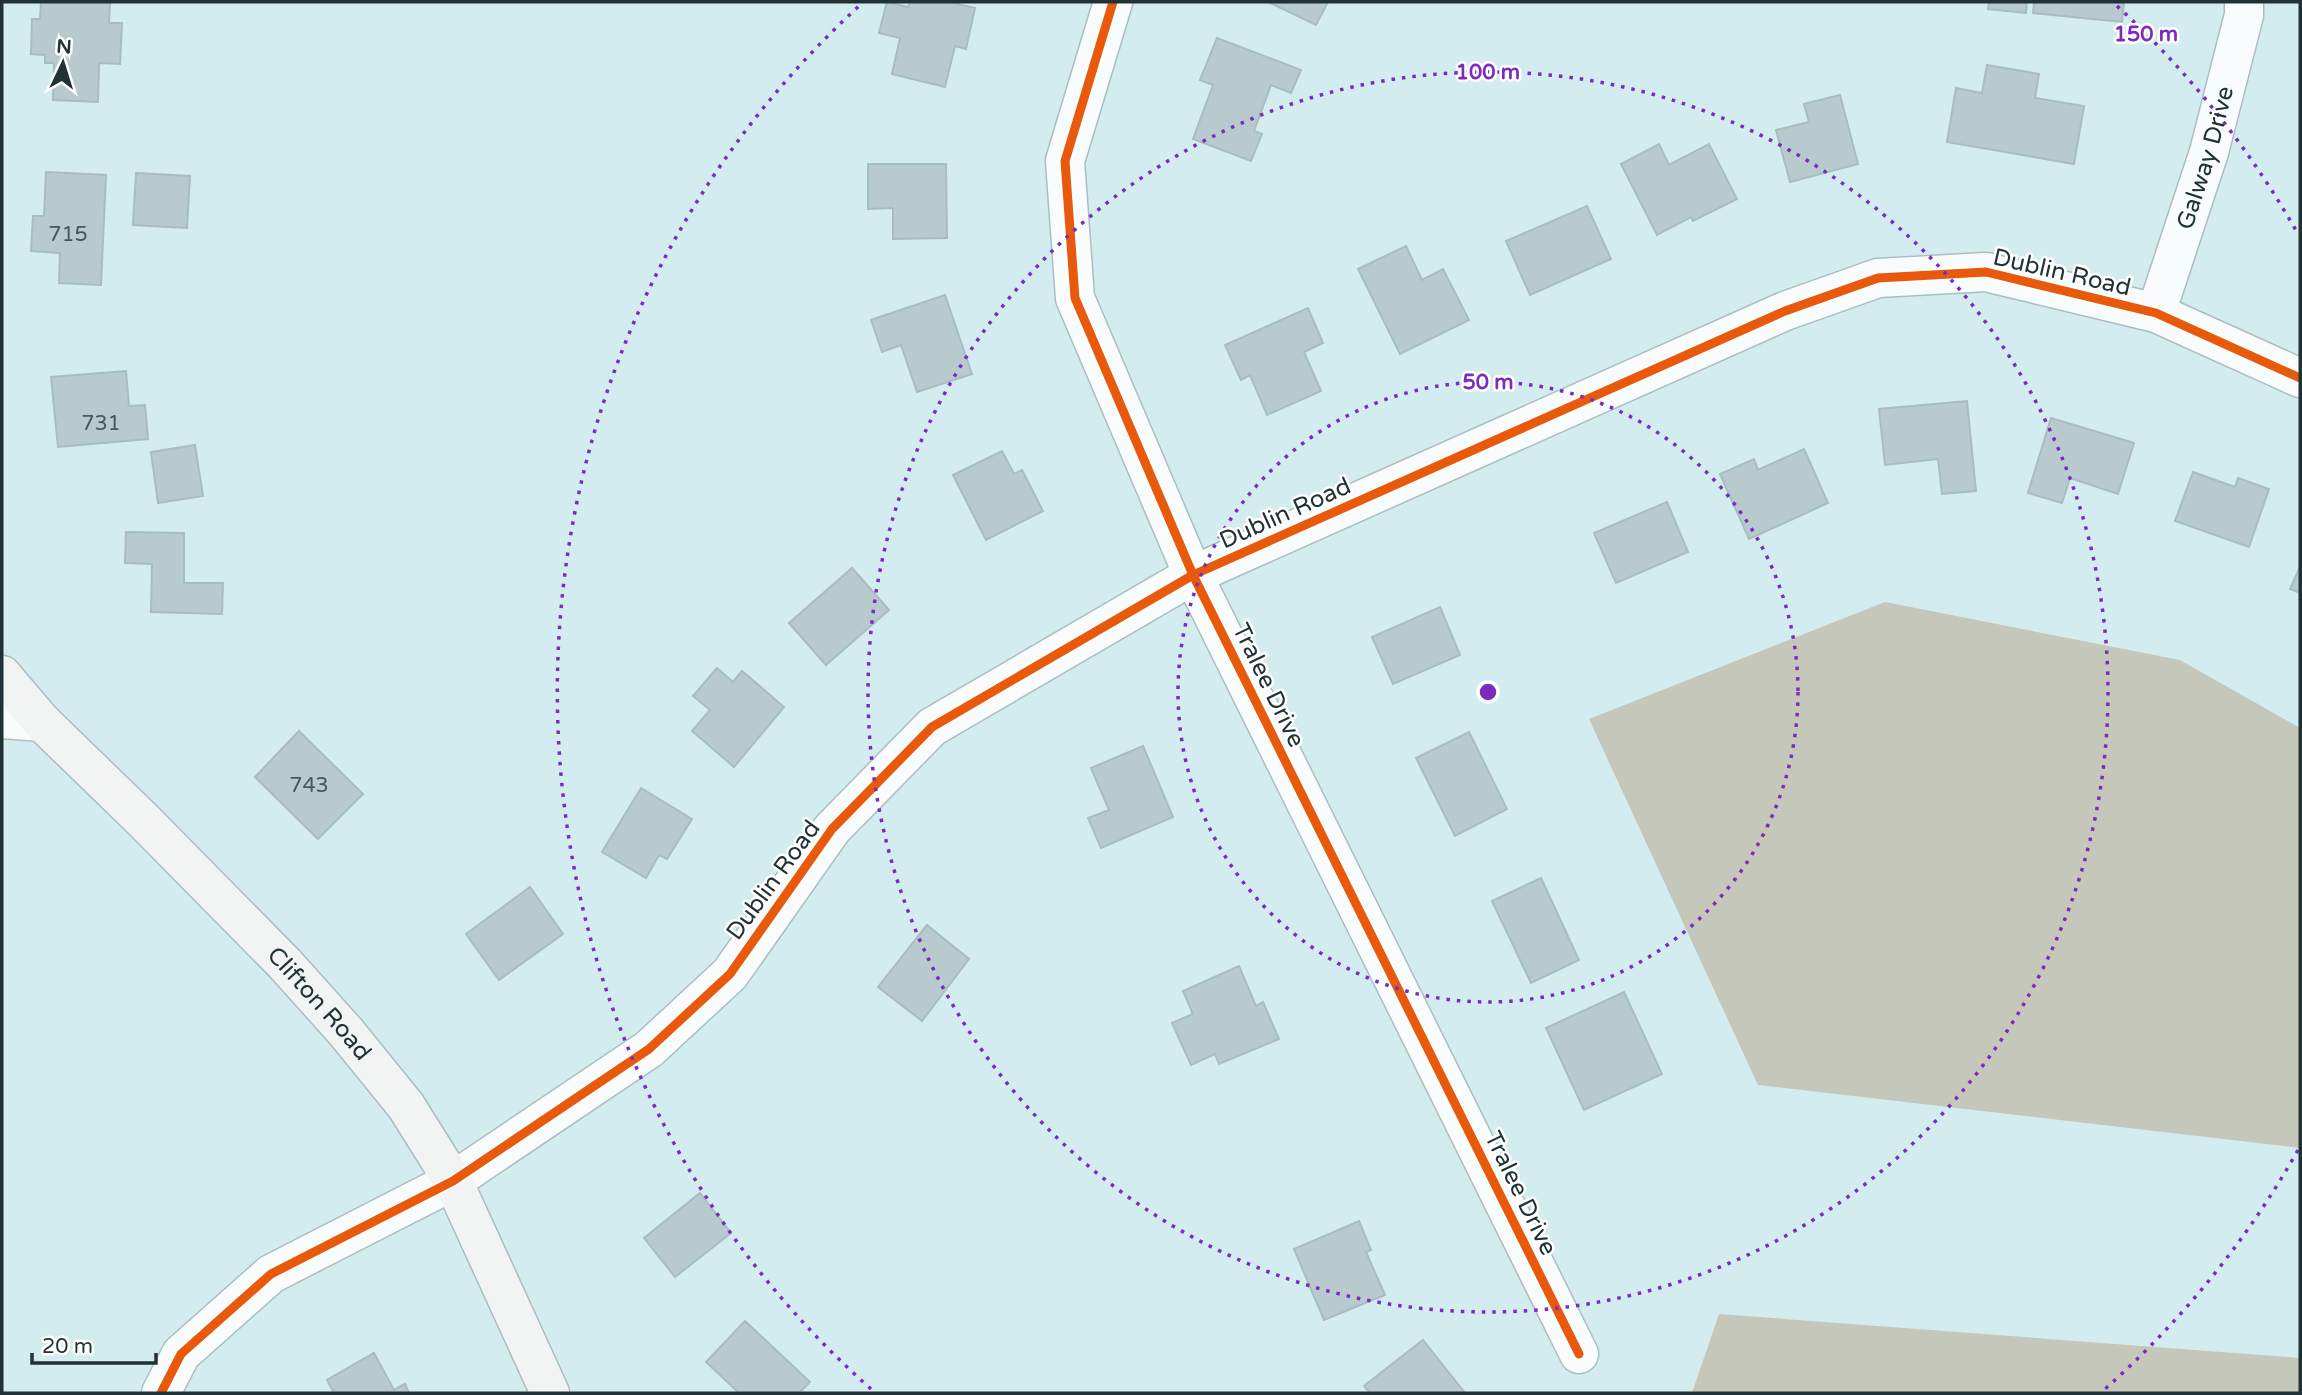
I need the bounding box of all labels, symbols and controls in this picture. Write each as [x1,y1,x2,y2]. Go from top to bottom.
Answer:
text: 150 m [2114,22,2178,47]
north arrow [28,28,98,98]
text: N [56,36,72,59]
text: 100 m [1456,60,1520,85]
street label: Galway Drive [2171,83,2240,233]
house number: 715 [48,222,88,247]
street label: Dublin Road [1990,243,2134,302]
text: 50 m [1462,370,1514,395]
house number: 731 [81,411,121,436]
street label: Dublin Road [1215,472,1355,555]
street label: Tralee Drive [1226,618,1311,752]
centre of rings [1476,680,1500,704]
house number: 743 [289,773,329,798]
street label: Dublin Road [720,815,826,946]
street label: Clifton Road [261,941,377,1066]
street label: Tralee Drive [1478,1126,1563,1260]
scale bar [32,1322,156,1366]
text: 20 m [42,1334,93,1359]

